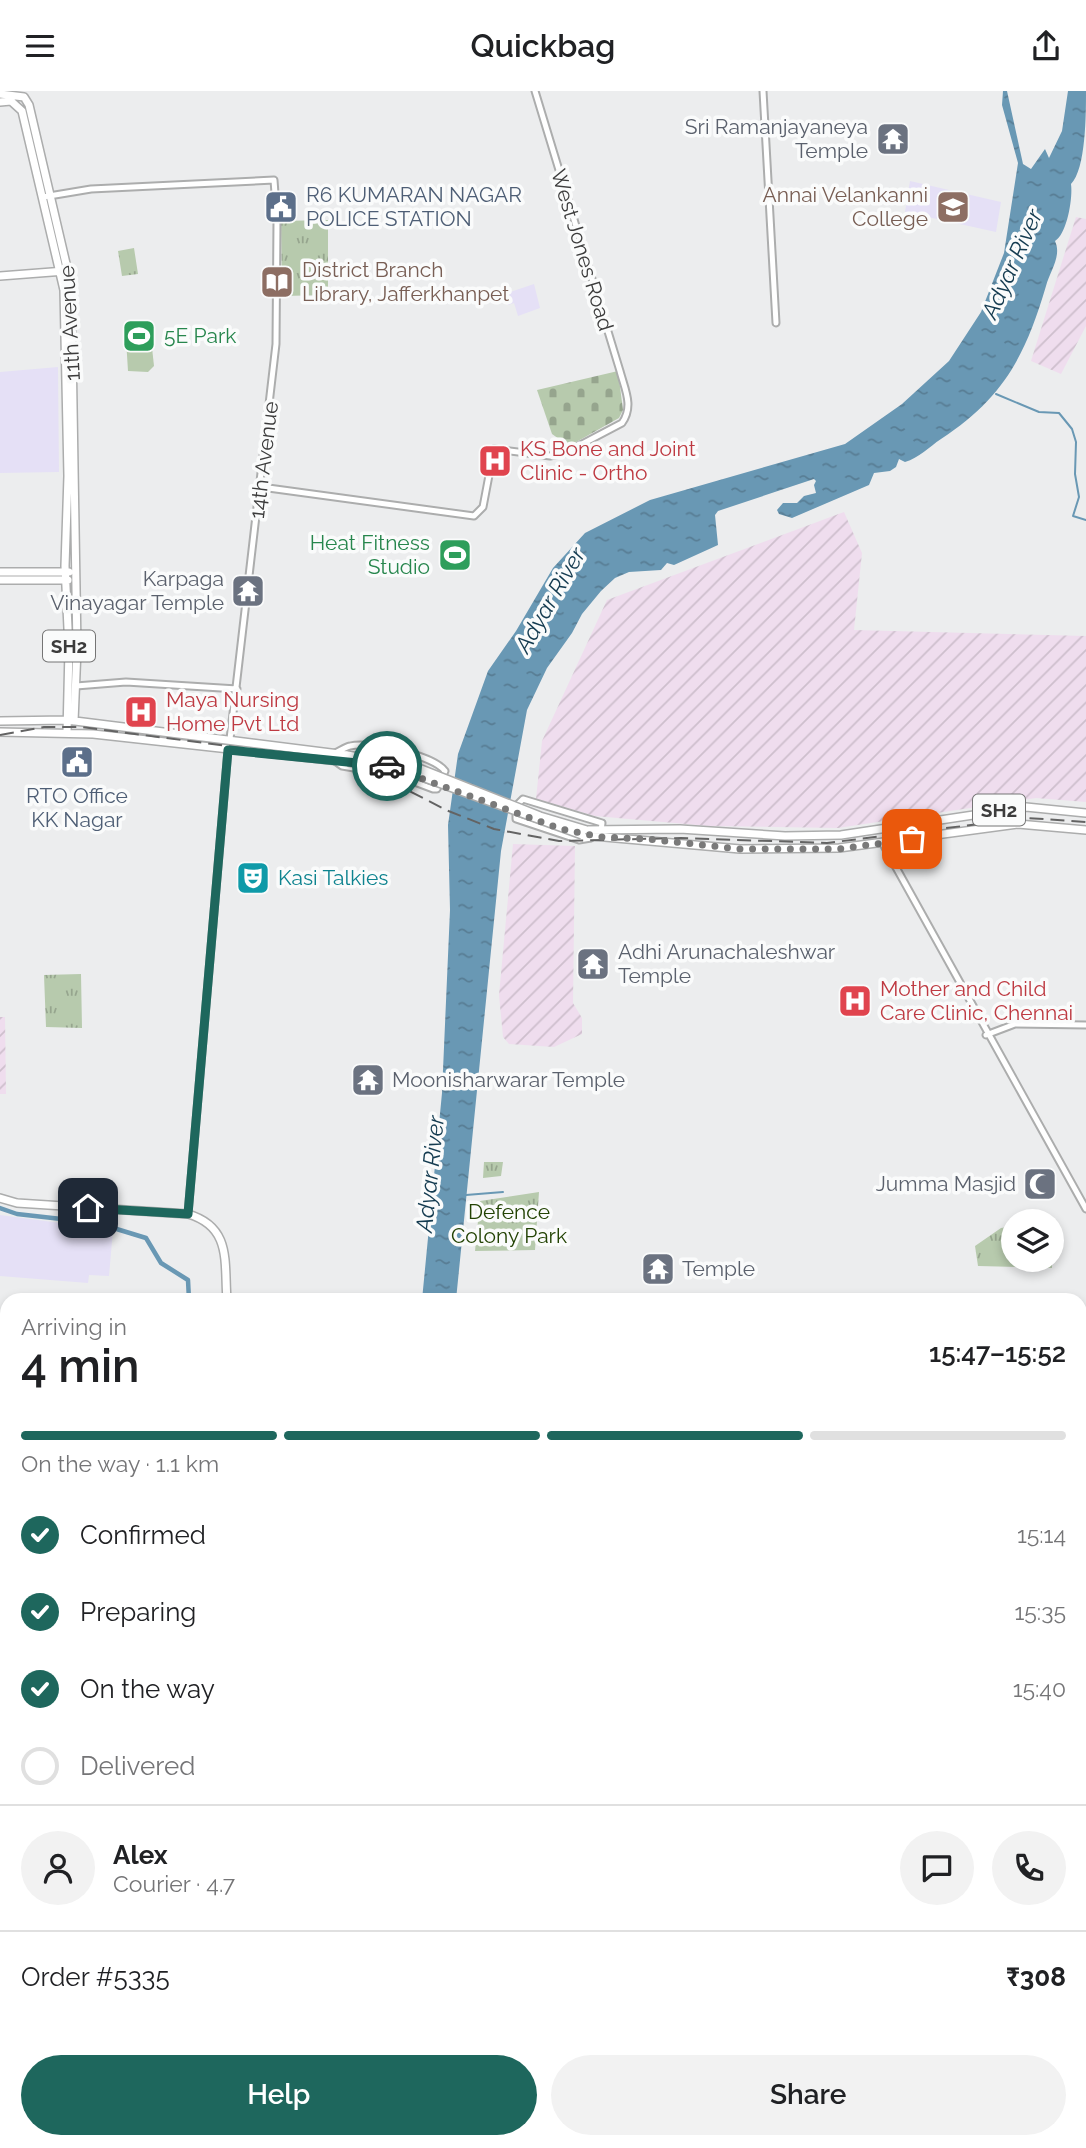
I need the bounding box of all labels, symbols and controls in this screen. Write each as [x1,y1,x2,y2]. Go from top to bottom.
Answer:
icon: menu [21,27,59,65]
text: Quickbag [471,27,615,64]
icon: share [1027,27,1065,65]
place label: Sri Ramanjayaneya Temple [685,114,868,163]
temple icon: Sri Ramanjayaneya Temple [874,120,912,158]
street label: West Jones Road [546,166,619,334]
place label: R6 KUMARAN NAGAR POLICE STATION [306,182,522,231]
place label: Annai Velankanni College [762,182,928,231]
public building icon: R6 KUMARAN NAGAR POLICE STATION [262,188,300,226]
school or university icon: Annai Velankanni College [934,188,972,226]
water label: Adyar River [975,204,1048,324]
place label: District Branch Library, Jafferkhanpet [302,257,509,306]
library icon: District Branch Library, Jafferkhanpet [258,263,296,301]
street label: 11th Avenue [54,265,85,381]
sports icon: 5E Park [120,317,158,355]
place label: 5E Park [164,323,236,348]
street label: 14th Avenue [244,400,283,520]
place label: KS Bone and Joint Clinic - Ortho [520,436,696,485]
hospital icon: KS Bone and Joint Clinic - Ortho [476,442,514,480]
place label: Heat Fitness Studio [310,530,430,579]
sports icon: Heat Fitness Studio [436,536,474,574]
water label: Adyar River [508,541,591,659]
place label: Karpaga Vinayagar Temple [50,566,224,615]
temple icon: Karpaga Vinayagar Temple [229,572,267,610]
road number: SH2 [43,631,95,661]
place label: Maya Nursing Home Pvt Ltd [166,687,299,736]
hospital icon: Maya Nursing Home Pvt Ltd [122,693,160,731]
courier [352,731,422,801]
public building icon: RTO Office KK Nagar [58,743,96,781]
icon: car [368,747,406,785]
place label: RTO Office KK Nagar [26,783,128,832]
road number: SH2 [973,795,1025,825]
pin [882,809,942,869]
icon: bag [893,820,931,858]
theatre icon: Kasi Talkies [234,859,272,897]
place label: Kasi Talkies [278,865,388,890]
place label: Adhi Arunachaleshwar Temple [618,939,836,988]
temple icon: Adhi Arunachaleshwar Temple [574,945,612,983]
place label: Mother and Child Care Clinic, Chennai [880,976,1073,1025]
hospital icon: Mother and Child Care Clinic, Chennai [836,982,874,1020]
temple icon: Moonisharwarar Temple [349,1061,387,1099]
place label: Moonisharwarar Temple [392,1067,625,1092]
water label: Adyar River [410,1113,449,1235]
mosque icon: Jumma Masjid [1021,1165,1059,1203]
place label: Jumma Masjid [876,1171,1016,1196]
pin [58,1178,118,1238]
icon: home [69,1189,107,1227]
park label: Defence Colony Park [451,1199,567,1248]
map controls [1001,1209,1064,1272]
button: layers [1001,1209,1064,1272]
temple icon: Temple [639,1250,677,1288]
place label: Temple [682,1256,755,1281]
text: Arriving in [21,1313,127,1340]
text: 15:47–15:52 [929,1338,1066,1368]
text: 4 min [21,1339,140,1393]
text: On the way · 1.1 km [21,1450,219,1477]
icon: check [21,1516,59,1554]
text: Confirmed [80,1520,206,1550]
text: 15:14 [1017,1521,1066,1548]
icon: check [21,1593,59,1631]
text: Preparing [80,1597,196,1627]
text: 15:35 [1014,1598,1066,1625]
icon: check [21,1670,59,1708]
text: On the way [80,1674,215,1704]
text: 15:40 [1013,1675,1066,1702]
text: Delivered [80,1751,195,1781]
button: person [21,1831,95,1905]
button: chat [900,1831,974,1905]
button: phone [992,1831,1066,1905]
text: Alex [113,1840,168,1870]
text: Courier · 4.7 [113,1870,235,1897]
text: Order #5335 [21,1962,170,1992]
text: ₹308 [1006,1962,1066,1992]
button: Help [21,2055,537,2135]
button: Share [551,2055,1066,2135]

